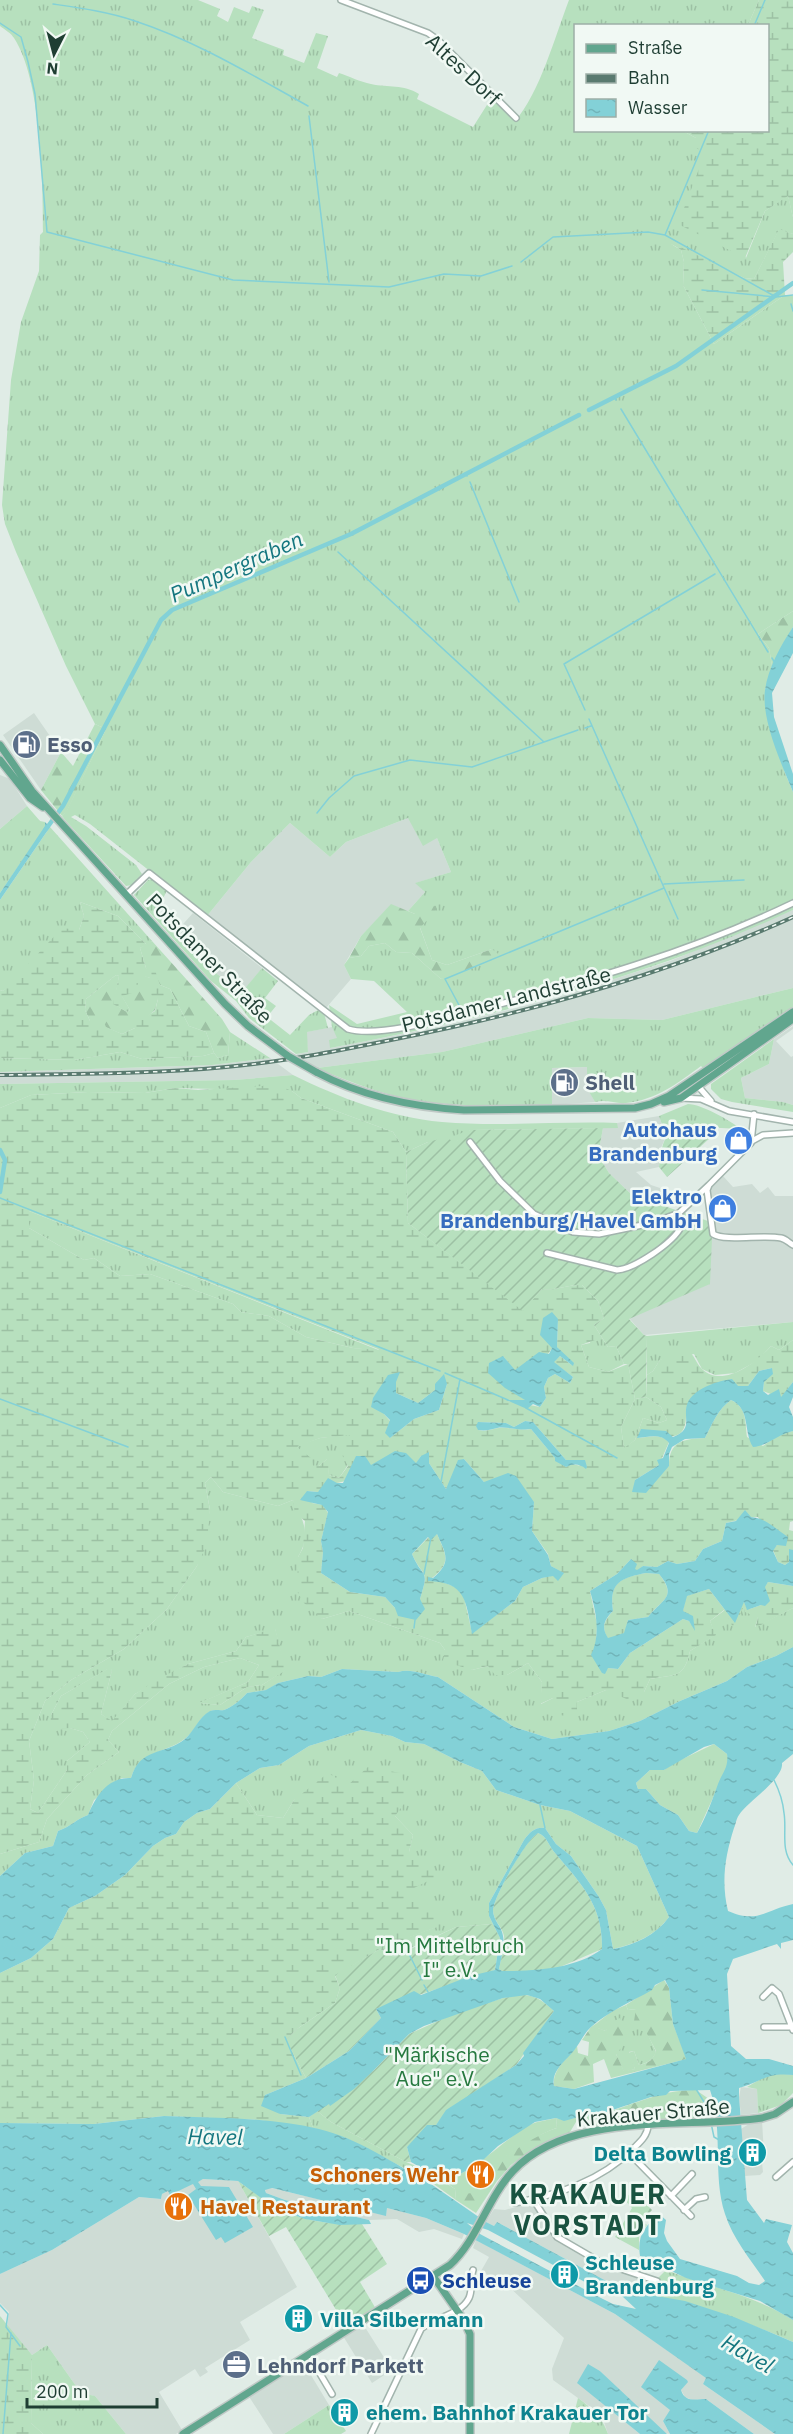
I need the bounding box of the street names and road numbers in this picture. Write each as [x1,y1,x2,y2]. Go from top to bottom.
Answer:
street label: Altes Dorf [420,27,508,111]
street label: Potsdamer Straße [141,887,279,1029]
street label: Potsdamer Landstraße [398,959,614,1039]
street label: Krakauer Straße [575,2091,731,2133]

